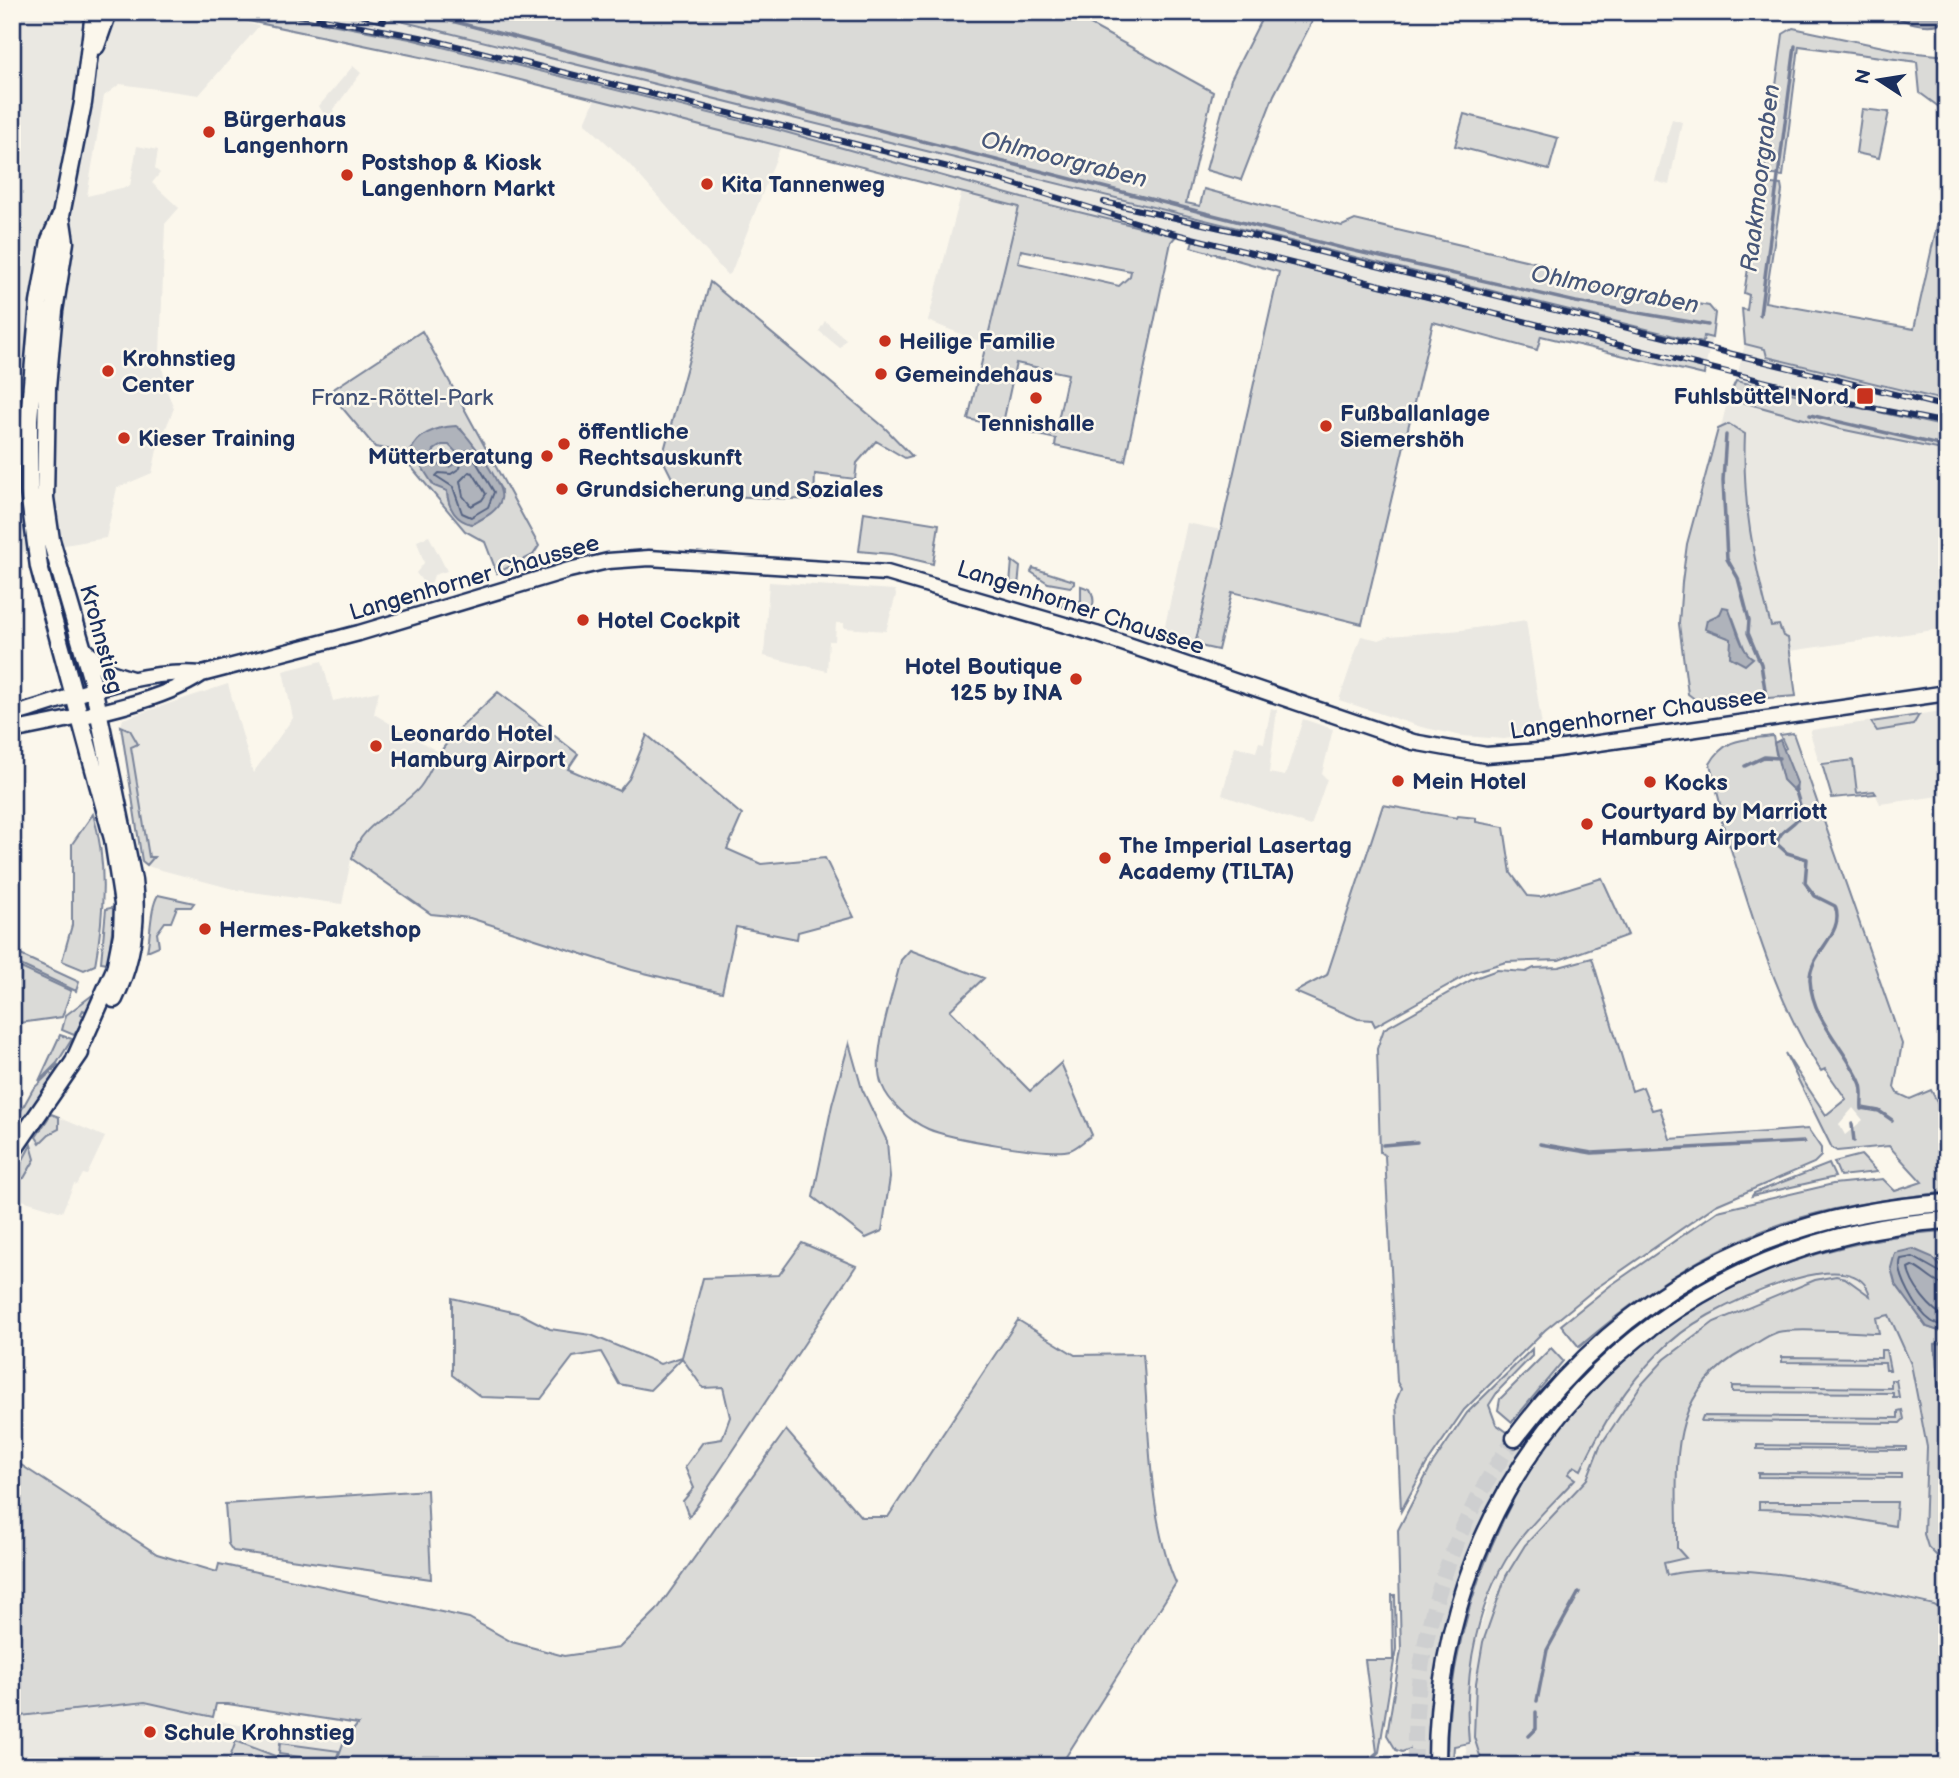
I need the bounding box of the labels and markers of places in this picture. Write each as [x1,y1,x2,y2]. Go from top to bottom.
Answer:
place label: Bürgerhaus Langenhorn [223,106,349,160]
marker: Bürgerhaus Langenhorn [201,124,217,140]
place label: Postshop & Kiosk Langenhorn Markt [361,149,556,203]
marker: Postshop & Kiosk Langenhorn Markt [339,167,355,183]
place label: Kita Tannenweg [721,171,885,199]
marker: Kita Tannenweg [699,176,715,192]
place label: Heilige Familie [899,328,1055,356]
marker: Heilige Familie [877,333,893,349]
place label: Krohnstieg Center [122,345,236,399]
place label: Gemeindehaus [895,361,1053,389]
marker: Krohnstieg Center [100,363,116,379]
marker: Gemeindehaus [873,366,889,382]
place label: Fuhlsbüttel Nord [1673,383,1849,411]
marker: Fuhlsbüttel Nord [1855,386,1875,406]
marker: Tennishalle [1028,390,1044,406]
place label: Fußballanlage Siemershöh [1340,400,1490,454]
place label: Tennishalle [978,410,1094,438]
place label: öffentliche Rechtsauskunft [578,418,742,472]
marker: Fußballanlage Siemershöh [1318,418,1334,434]
place label: Kieser Training [138,425,295,453]
marker: Kieser Training [116,430,132,446]
marker: öffentliche Rechtsauskunft [556,436,572,452]
place label: Mütterberatung [368,443,533,471]
marker: Mütterberatung [539,448,555,464]
place label: Grundsicherung und Soziales [576,476,883,504]
marker: Grundsicherung und Soziales [554,481,570,497]
place label: Hotel Cockpit [597,607,741,635]
marker: Hotel Cockpit [575,612,591,628]
place label: Hotel Boutique 125 by INA [904,653,1063,707]
marker: Hotel Boutique 125 by INA [1068,671,1084,687]
place label: Leonardo Hotel Hamburg Airport [390,720,566,774]
marker: Leonardo Hotel Hamburg Airport [368,738,384,754]
place label: Mein Hotel [1412,768,1526,796]
place label: Kocks [1664,769,1728,797]
marker: Mein Hotel [1390,773,1406,789]
marker: Kocks [1642,774,1658,790]
place label: Courtyard by Marriott Hamburg Airport [1601,798,1828,852]
marker: Courtyard by Marriott Hamburg Airport [1579,816,1595,832]
place label: The Imperial Lasertag Academy (TILTA) [1118,832,1352,886]
marker: The Imperial Lasertag Academy (TILTA) [1097,850,1113,866]
place label: Hermes-Paketshop [219,916,421,944]
marker: Hermes-Paketshop [197,921,213,937]
place label: Schule Krohnstieg [164,1719,355,1747]
marker: Schule Krohnstieg [142,1724,158,1740]

